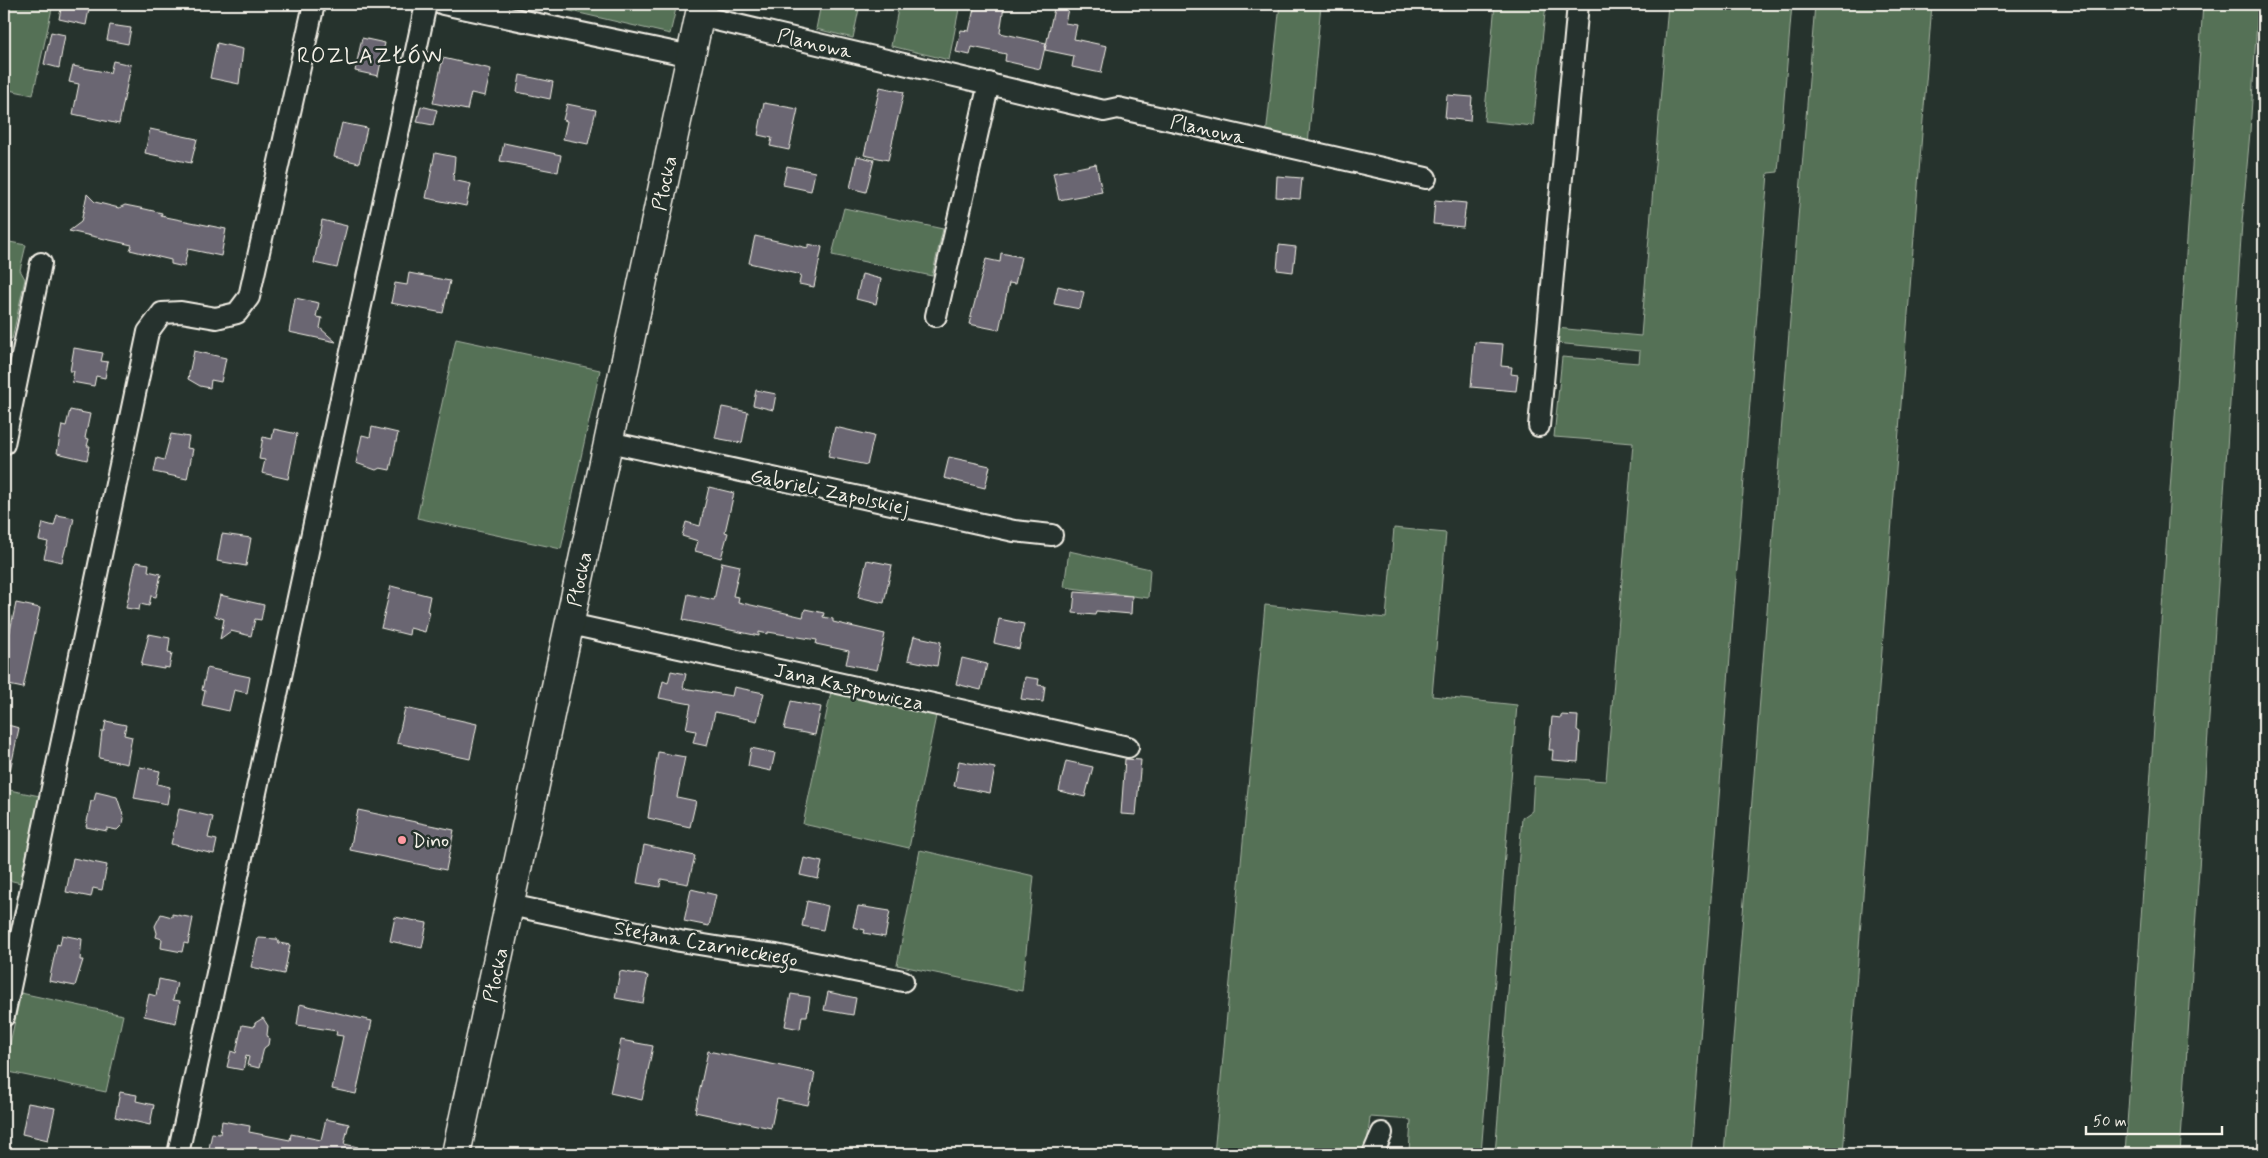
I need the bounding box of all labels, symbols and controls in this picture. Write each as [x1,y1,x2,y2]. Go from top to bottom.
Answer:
street label: Planowa [775,23,856,66]
district label: ROZLAZŁÓW [297,43,443,71]
street label: Planowa [1168,109,1249,152]
street label: Płocka [646,153,684,213]
street label: Gabrieli Zapolskiej [748,462,911,522]
street label: Płocka [561,549,599,609]
street label: Jana Kasprowicza [771,657,926,718]
place label: Dino [412,828,449,855]
marker: Dino [396,834,408,846]
street label: Stefana Czarnieckiego [611,915,800,976]
street label: Płocka [477,945,515,1005]
scale bar [2086,1103,2222,1135]
text: 50 m [2093,1112,2127,1132]

